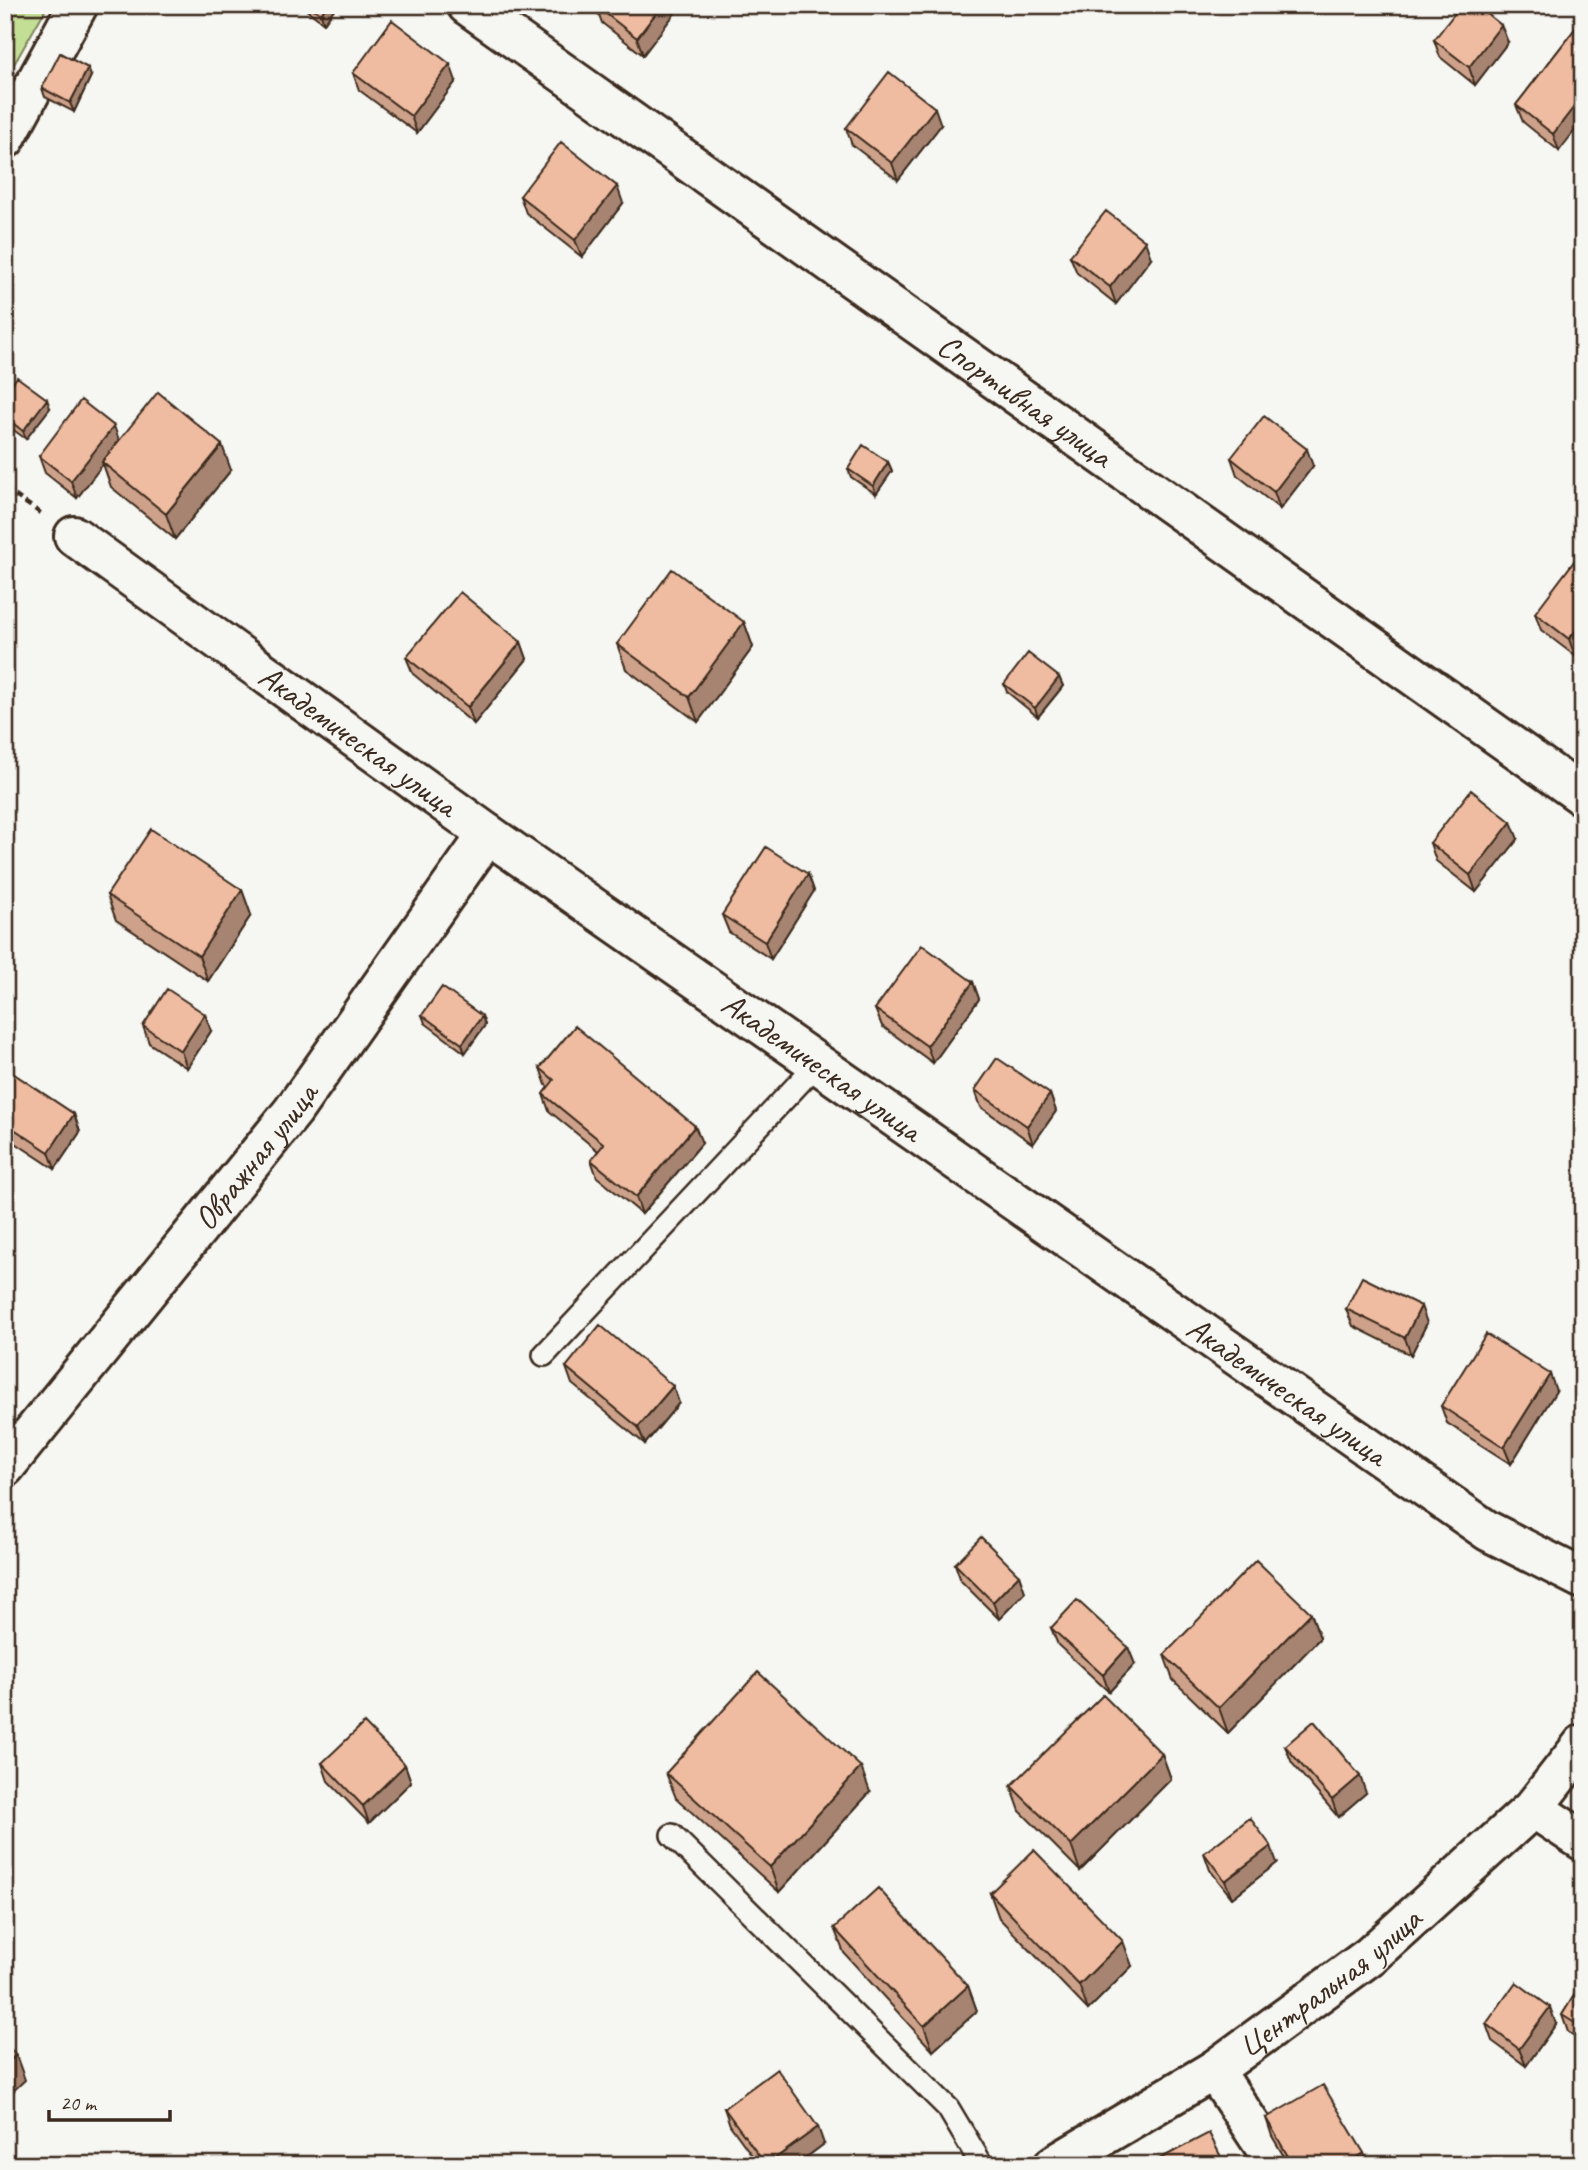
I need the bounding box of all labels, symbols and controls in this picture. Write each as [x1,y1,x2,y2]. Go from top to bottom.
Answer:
street label: Спортивная улица [930,324,1123,478]
street label: Академическая улица [251,655,467,827]
street label: Академическая улица [714,982,932,1152]
street label: Овражная улица [184,1073,328,1239]
street label: Академическая улица [1179,1307,1397,1477]
street label: Центральная улица [1229,1897,1432,2067]
scale bar [49,2079,170,2123]
text: 20 m [60,2090,98,2116]

